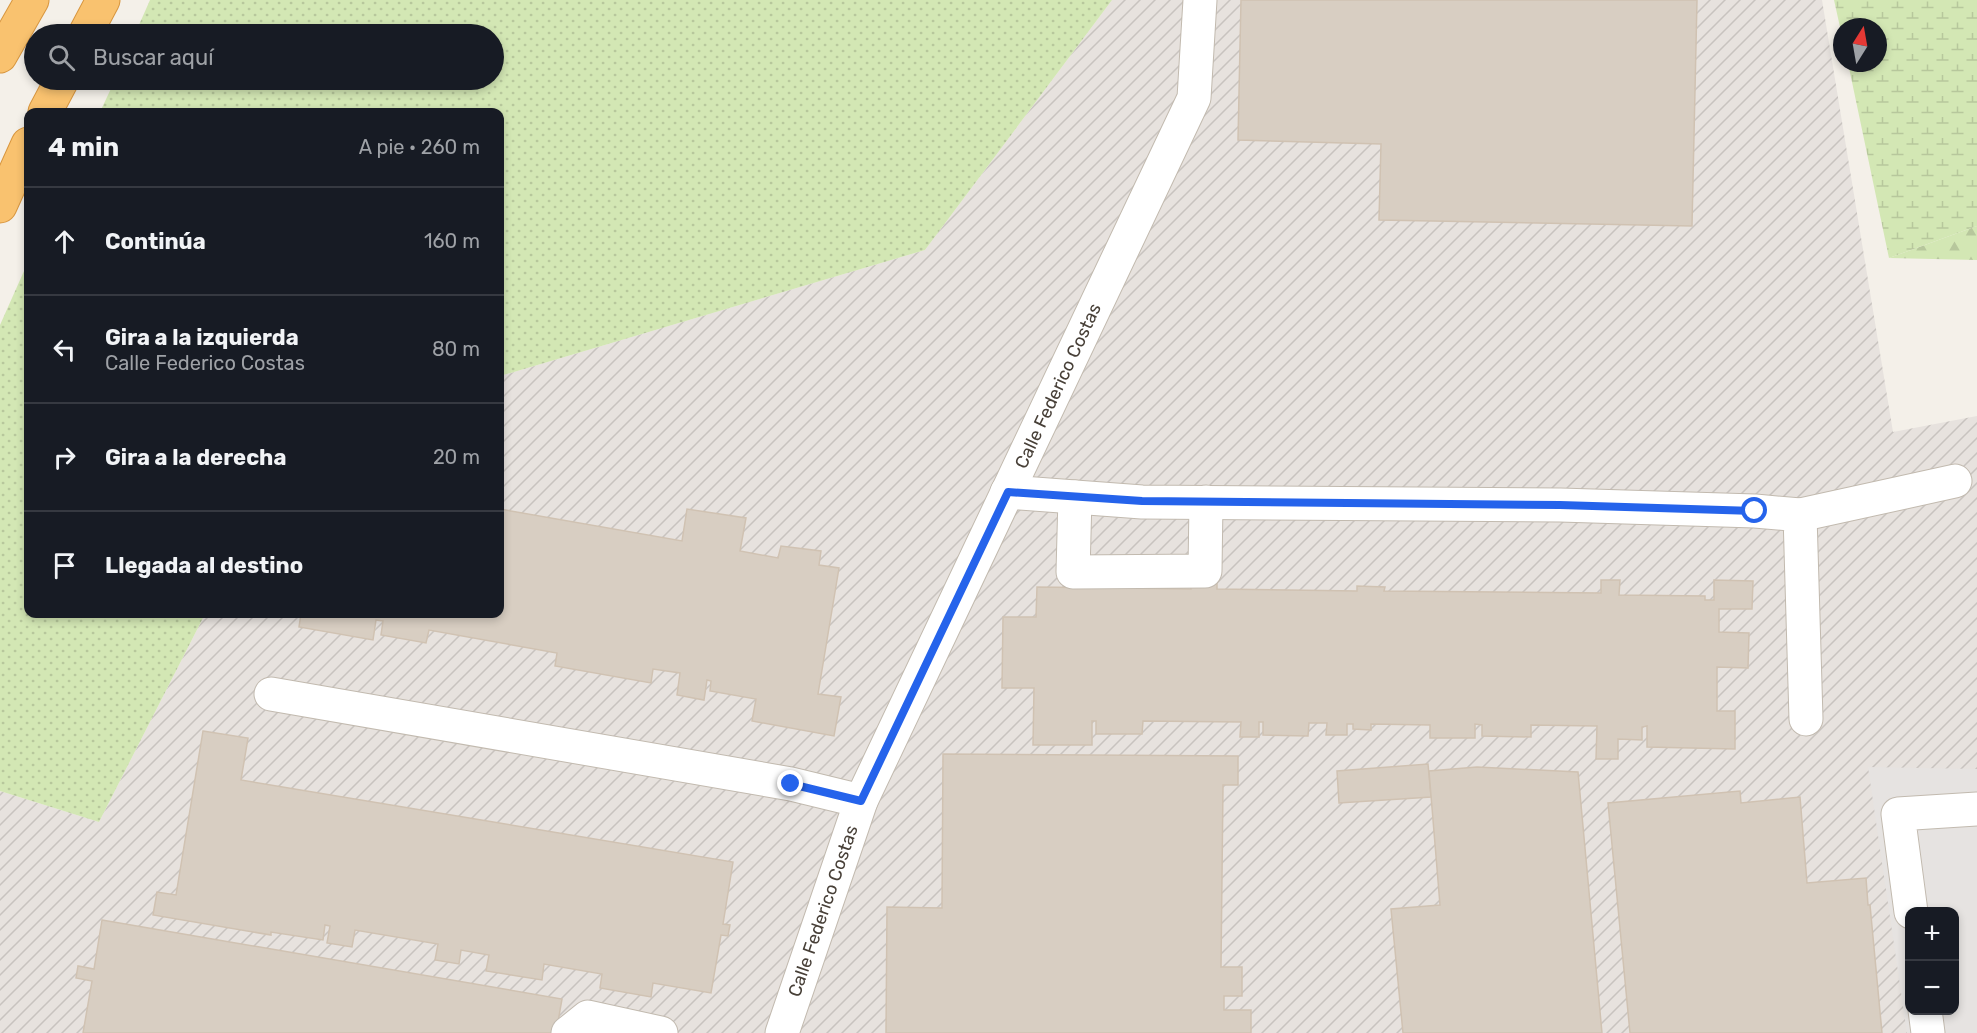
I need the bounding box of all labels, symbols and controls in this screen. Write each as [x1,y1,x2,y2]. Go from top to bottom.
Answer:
north arrow [1833,18,1887,72]
search box [24,24,504,90]
icon: search [45,41,78,74]
text: Buscar aquí [93,44,214,71]
text: 4 min [48,132,119,163]
text: A pie · 260 m [359,135,480,159]
icon: ahead [48,225,81,258]
text: Continúa [105,228,206,255]
text: 160 m [424,229,480,253]
street label: Calle Federico Costas [1010,300,1106,472]
text: Gira a la izquierda [105,324,299,351]
icon: left [48,333,81,366]
text: 80 m [432,337,480,361]
text: Calle Federico Costas [105,351,305,375]
icon: right [48,441,81,474]
text: Gira a la derecha [105,444,286,471]
text: 20 m [433,445,480,469]
route start [1741,497,1767,523]
icon: arrive [48,549,81,582]
text: Llegada al destino [105,552,303,579]
route end [777,770,803,796]
street label: Calle Federico Costas [783,822,863,1000]
map controls [1905,907,1959,1015]
button: + [1905,907,1959,961]
button: − [1905,961,1959,1015]

